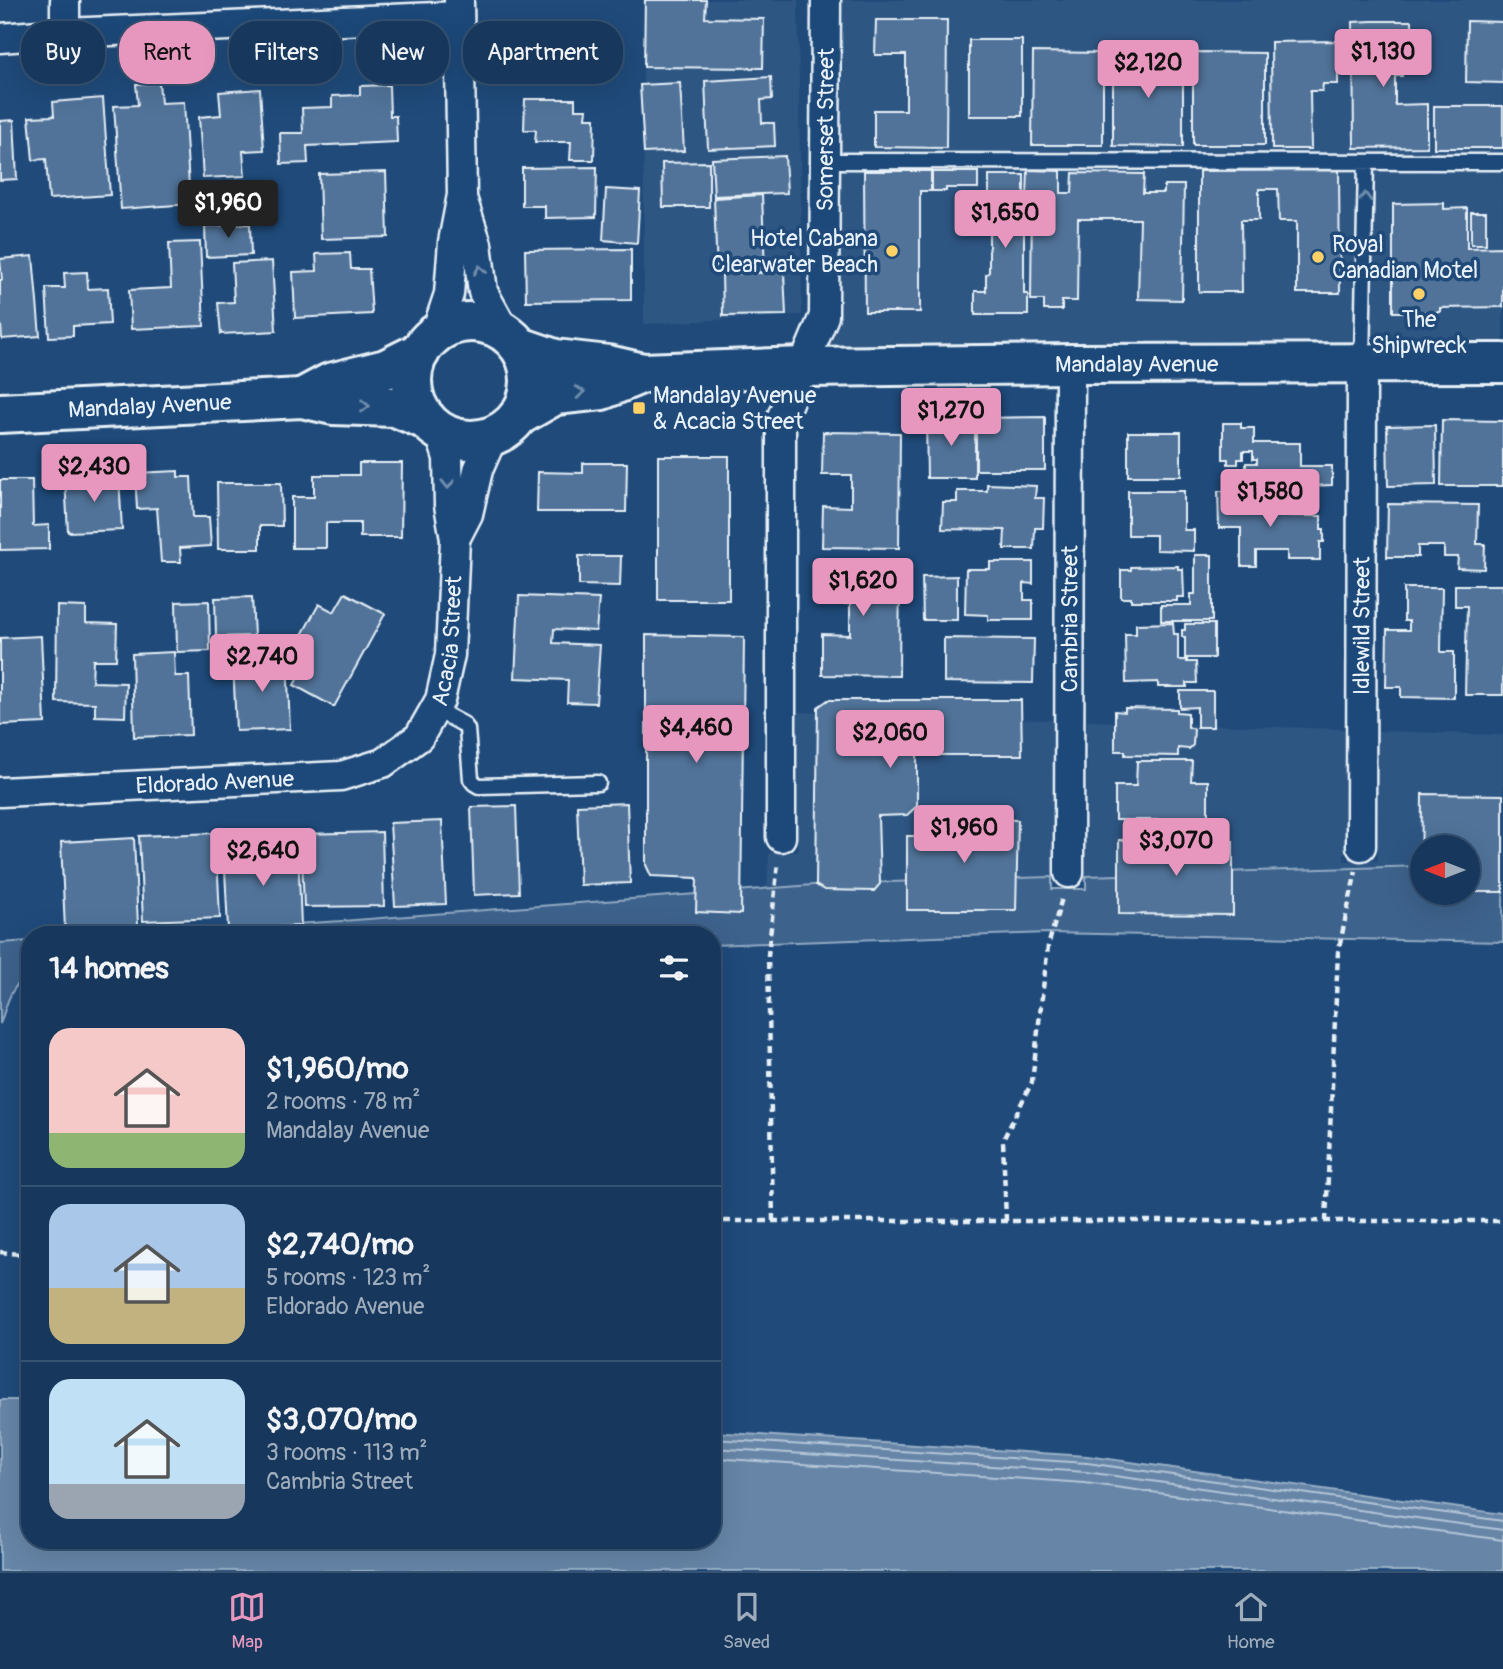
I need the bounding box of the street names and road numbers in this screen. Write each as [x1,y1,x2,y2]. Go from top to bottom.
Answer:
street label: Somerset Street [811,47,841,211]
street label: Mandalay Avenue [1055,350,1219,379]
street label: Mandalay Avenue [68,387,233,425]
street label: Cambria Street [1055,545,1085,693]
street label: Idlewild Street [1347,556,1377,695]
street label: Acacia Street [425,575,468,709]
street label: Eldorado Avenue [135,764,295,801]

